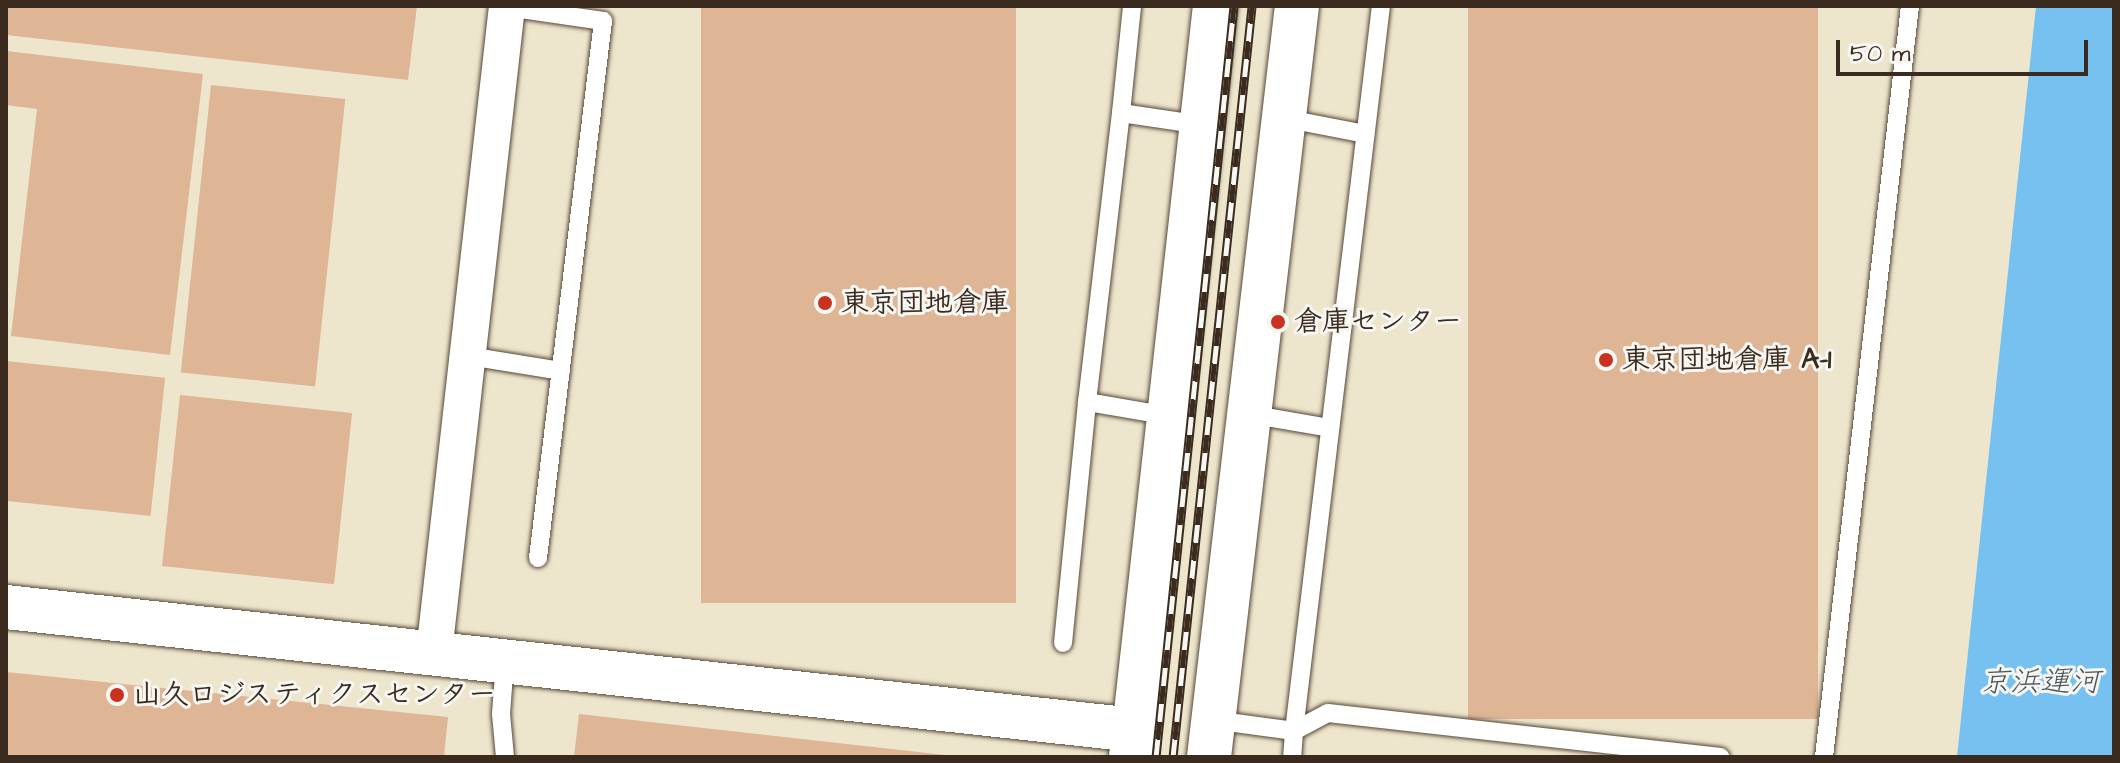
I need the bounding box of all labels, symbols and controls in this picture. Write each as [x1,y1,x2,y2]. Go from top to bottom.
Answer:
scale bar [1840,24,2092,74]
text: 50 m [1850,37,1910,71]
place label: 東京団地倉庫 [841,286,1009,320]
marker: 東京団地倉庫 [816,294,834,312]
place label: 倉庫センター [1294,305,1462,339]
marker: 倉庫センター [1269,313,1287,331]
place label: 東京団地倉庫 A-1 [1622,343,1831,377]
marker: 東京団地倉庫 A-1 [1597,351,1615,369]
water label: 京浜運河 [1980,664,2100,700]
place label: 山久ロジスティクスセンター [133,678,497,712]
marker: 山久ロジスティクスセンター [108,686,126,704]

